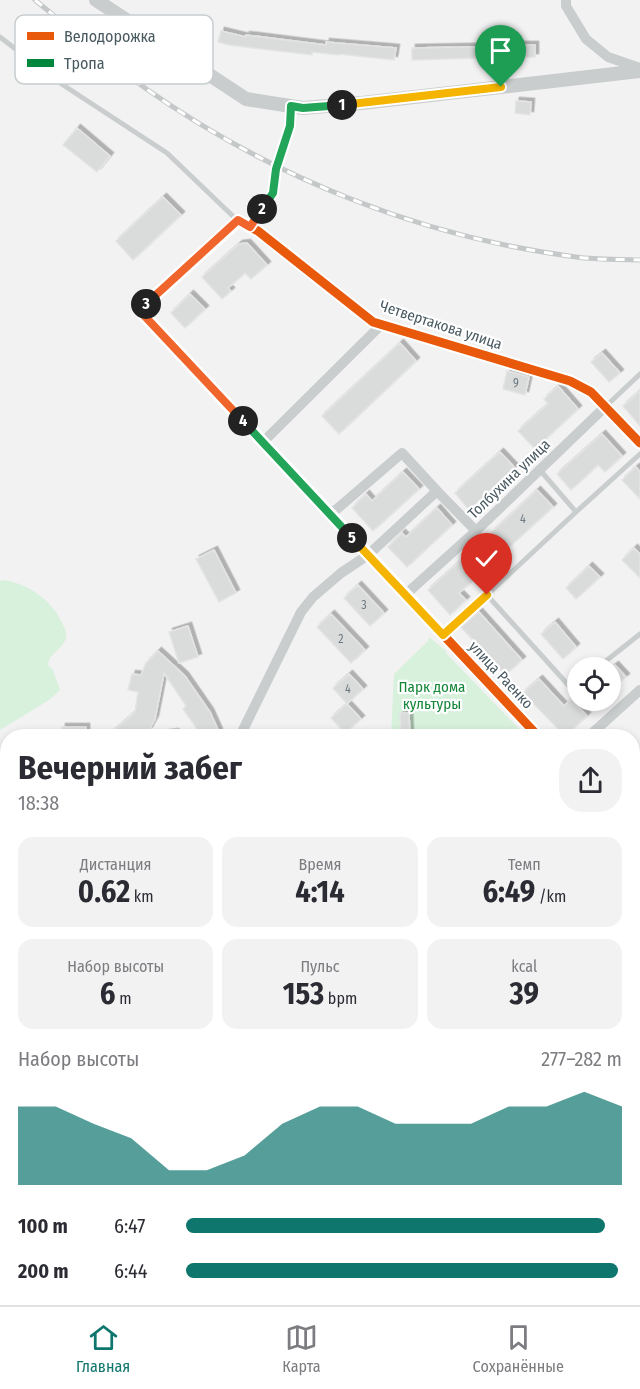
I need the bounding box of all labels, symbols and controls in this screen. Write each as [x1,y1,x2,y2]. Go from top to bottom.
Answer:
legend [15,15,213,84]
pin [475,25,526,87]
text: Велодорожка [64,27,156,46]
icon: arrive [484,34,517,67]
text: Тропа [64,54,105,73]
pin: 1 [327,90,357,120]
text: 1 [339,95,345,114]
pin: 2 [247,194,277,224]
text: 2 [258,199,266,218]
pin: 3 [131,289,161,319]
text: 3 [142,294,150,313]
street label: Четвертакова улица [378,297,504,353]
house number: 9 [513,376,519,390]
pin: 4 [228,406,258,436]
text: 4 [239,411,247,430]
street label: Толбухина улица [464,435,554,523]
house number: 4 [520,512,526,526]
pin: 5 [337,523,367,553]
text: 5 [348,528,356,547]
pin [461,533,512,595]
icon: check [470,542,503,575]
house number: 3 [361,598,367,612]
house number: 2 [338,632,344,646]
street label: улица Раенко [465,638,537,713]
map controls [567,657,621,711]
button: locate [567,657,621,711]
park label: Парк дома культуры [399,678,465,713]
house number: 4 [345,682,351,696]
text: Вечерний забег [18,748,242,788]
button: share [559,749,622,812]
text: 18:38 [18,791,59,815]
text: Дистанция [80,855,151,874]
text: Время [299,855,341,874]
text: Темп [508,855,541,874]
text: 0.62 [78,874,130,910]
text: 4:14 [295,874,345,910]
text: 6:49 [482,874,535,910]
text: km [130,887,154,906]
text: /km [535,887,566,906]
text: Набор высоты [67,957,164,976]
text: Пульс [300,957,340,976]
text: kcal [511,957,537,976]
text: 6 [100,976,115,1012]
text: 153 [283,976,324,1012]
text: 39 [510,976,539,1012]
text: m [115,989,132,1008]
text: bpm [324,989,357,1008]
text: Набор высоты [18,1047,139,1071]
text: 277–282 m [541,1047,622,1071]
text: 100 m [18,1214,68,1238]
text: 6:47 [114,1214,145,1238]
text: 200 m [18,1259,69,1283]
text: 6:44 [114,1259,147,1283]
tab: Главная [76,1321,130,1376]
tab: Карта [282,1321,321,1376]
tab: Сохранённые [473,1321,564,1376]

